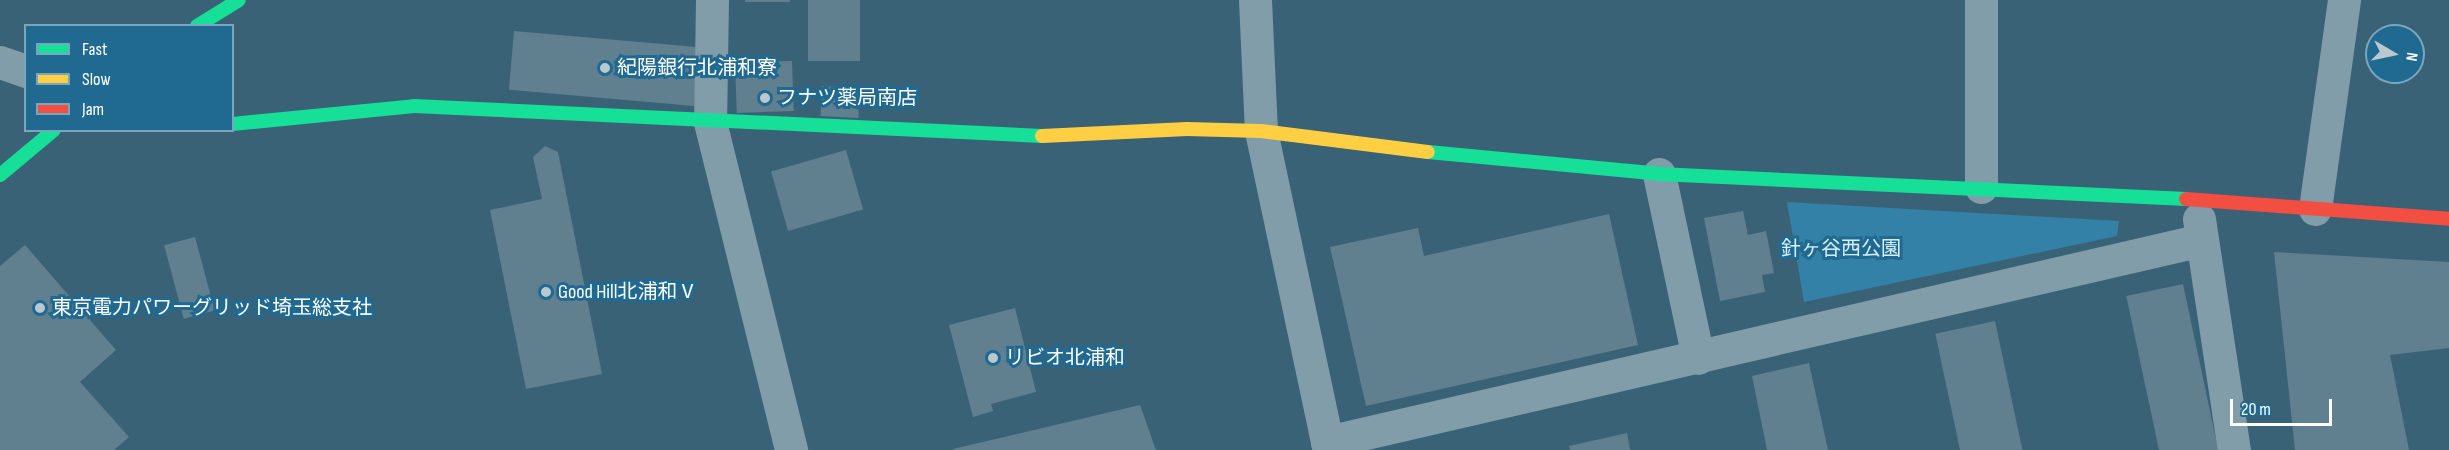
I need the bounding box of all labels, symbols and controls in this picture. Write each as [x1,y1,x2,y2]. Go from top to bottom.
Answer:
legend [24,24,234,132]
north arrow [2365,24,2425,84]
text: Fast [82,39,107,60]
text: N [2401,51,2421,62]
place label: 紀陽銀行北浦和寮 [617,56,777,80]
marker: 紀陽銀行北浦和寮 [598,61,612,75]
text: Slow [82,69,111,90]
place label: フナツ薬局南店 [777,86,917,110]
marker: フナツ薬局南店 [758,91,772,105]
text: Jam [82,99,104,120]
park label: 針ヶ谷西公園 [1781,237,1901,261]
place label: Good Hill北浦和Ⅴ [558,280,697,304]
marker: Good Hill北浦和Ⅴ [539,285,553,299]
place label: 東京電力パワーグリッド埼玉総支社 [52,296,372,320]
marker: 東京電力パワーグリッド埼玉総支社 [33,301,47,315]
place label: リビオ北浦和 [1005,346,1125,370]
marker: リビオ北浦和 [986,351,1000,365]
scale bar [2233,387,2335,425]
text: 20 m [2241,399,2271,420]

